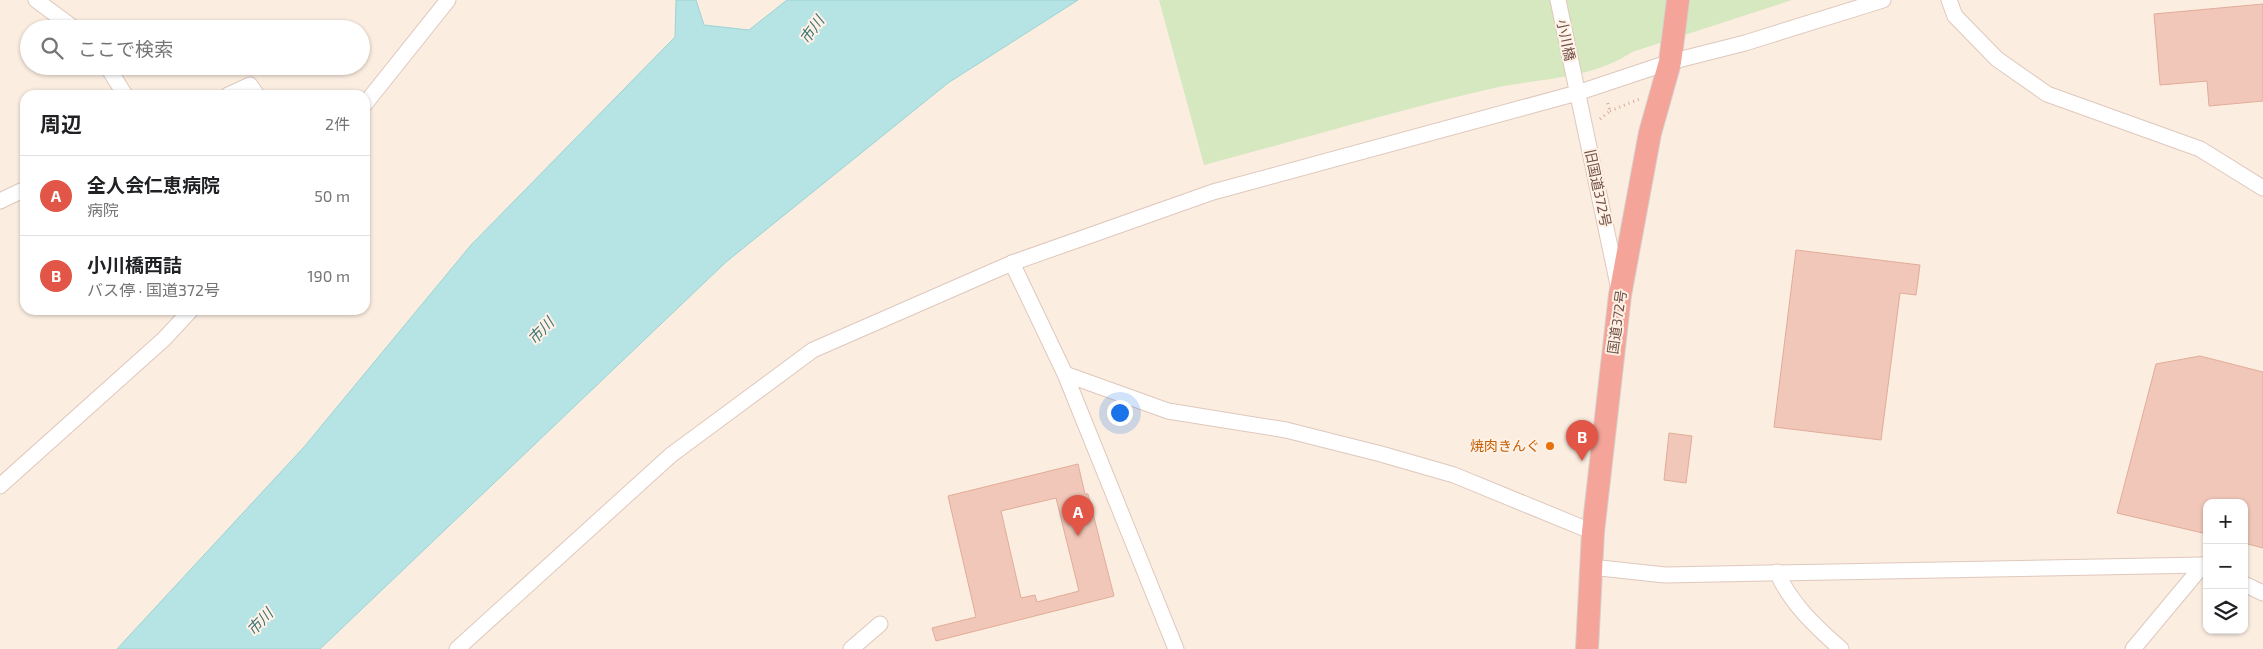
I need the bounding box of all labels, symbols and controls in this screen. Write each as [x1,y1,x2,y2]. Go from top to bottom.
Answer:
water label: 市川 [795,10,828,47]
street label: 小川橋 [1554,18,1579,62]
search box [20,20,370,75]
icon: search [38,34,66,62]
text: ここで検索 [78,37,173,60]
text: 周辺 [40,111,82,136]
text: 2件 [325,114,350,133]
street label: 旧国道372号 [1582,148,1615,228]
text: 全人会仁恵病院 [87,173,220,196]
text: A [51,186,61,205]
text: 50 m [314,186,350,205]
text: 病院 [87,200,119,219]
text: 小川橋西詰 [87,253,182,276]
text: B [51,266,61,285]
text: 190 m [307,266,350,285]
text: バス停 · 国道372号 [87,280,220,299]
street label: 国道372号 [1604,289,1629,355]
water label: 市川 [523,312,559,347]
your location [1107,400,1133,426]
pin: B [1566,420,1598,461]
place label: 焼肉きんぐ [1470,437,1540,454]
marker: 焼肉きんぐ [1544,440,1556,452]
pin: A [1062,495,1094,536]
map controls [2203,499,2248,634]
button: + [2203,499,2248,544]
button: − [2203,544,2248,589]
button: layers [2203,589,2248,634]
water label: 市川 [242,603,278,638]

